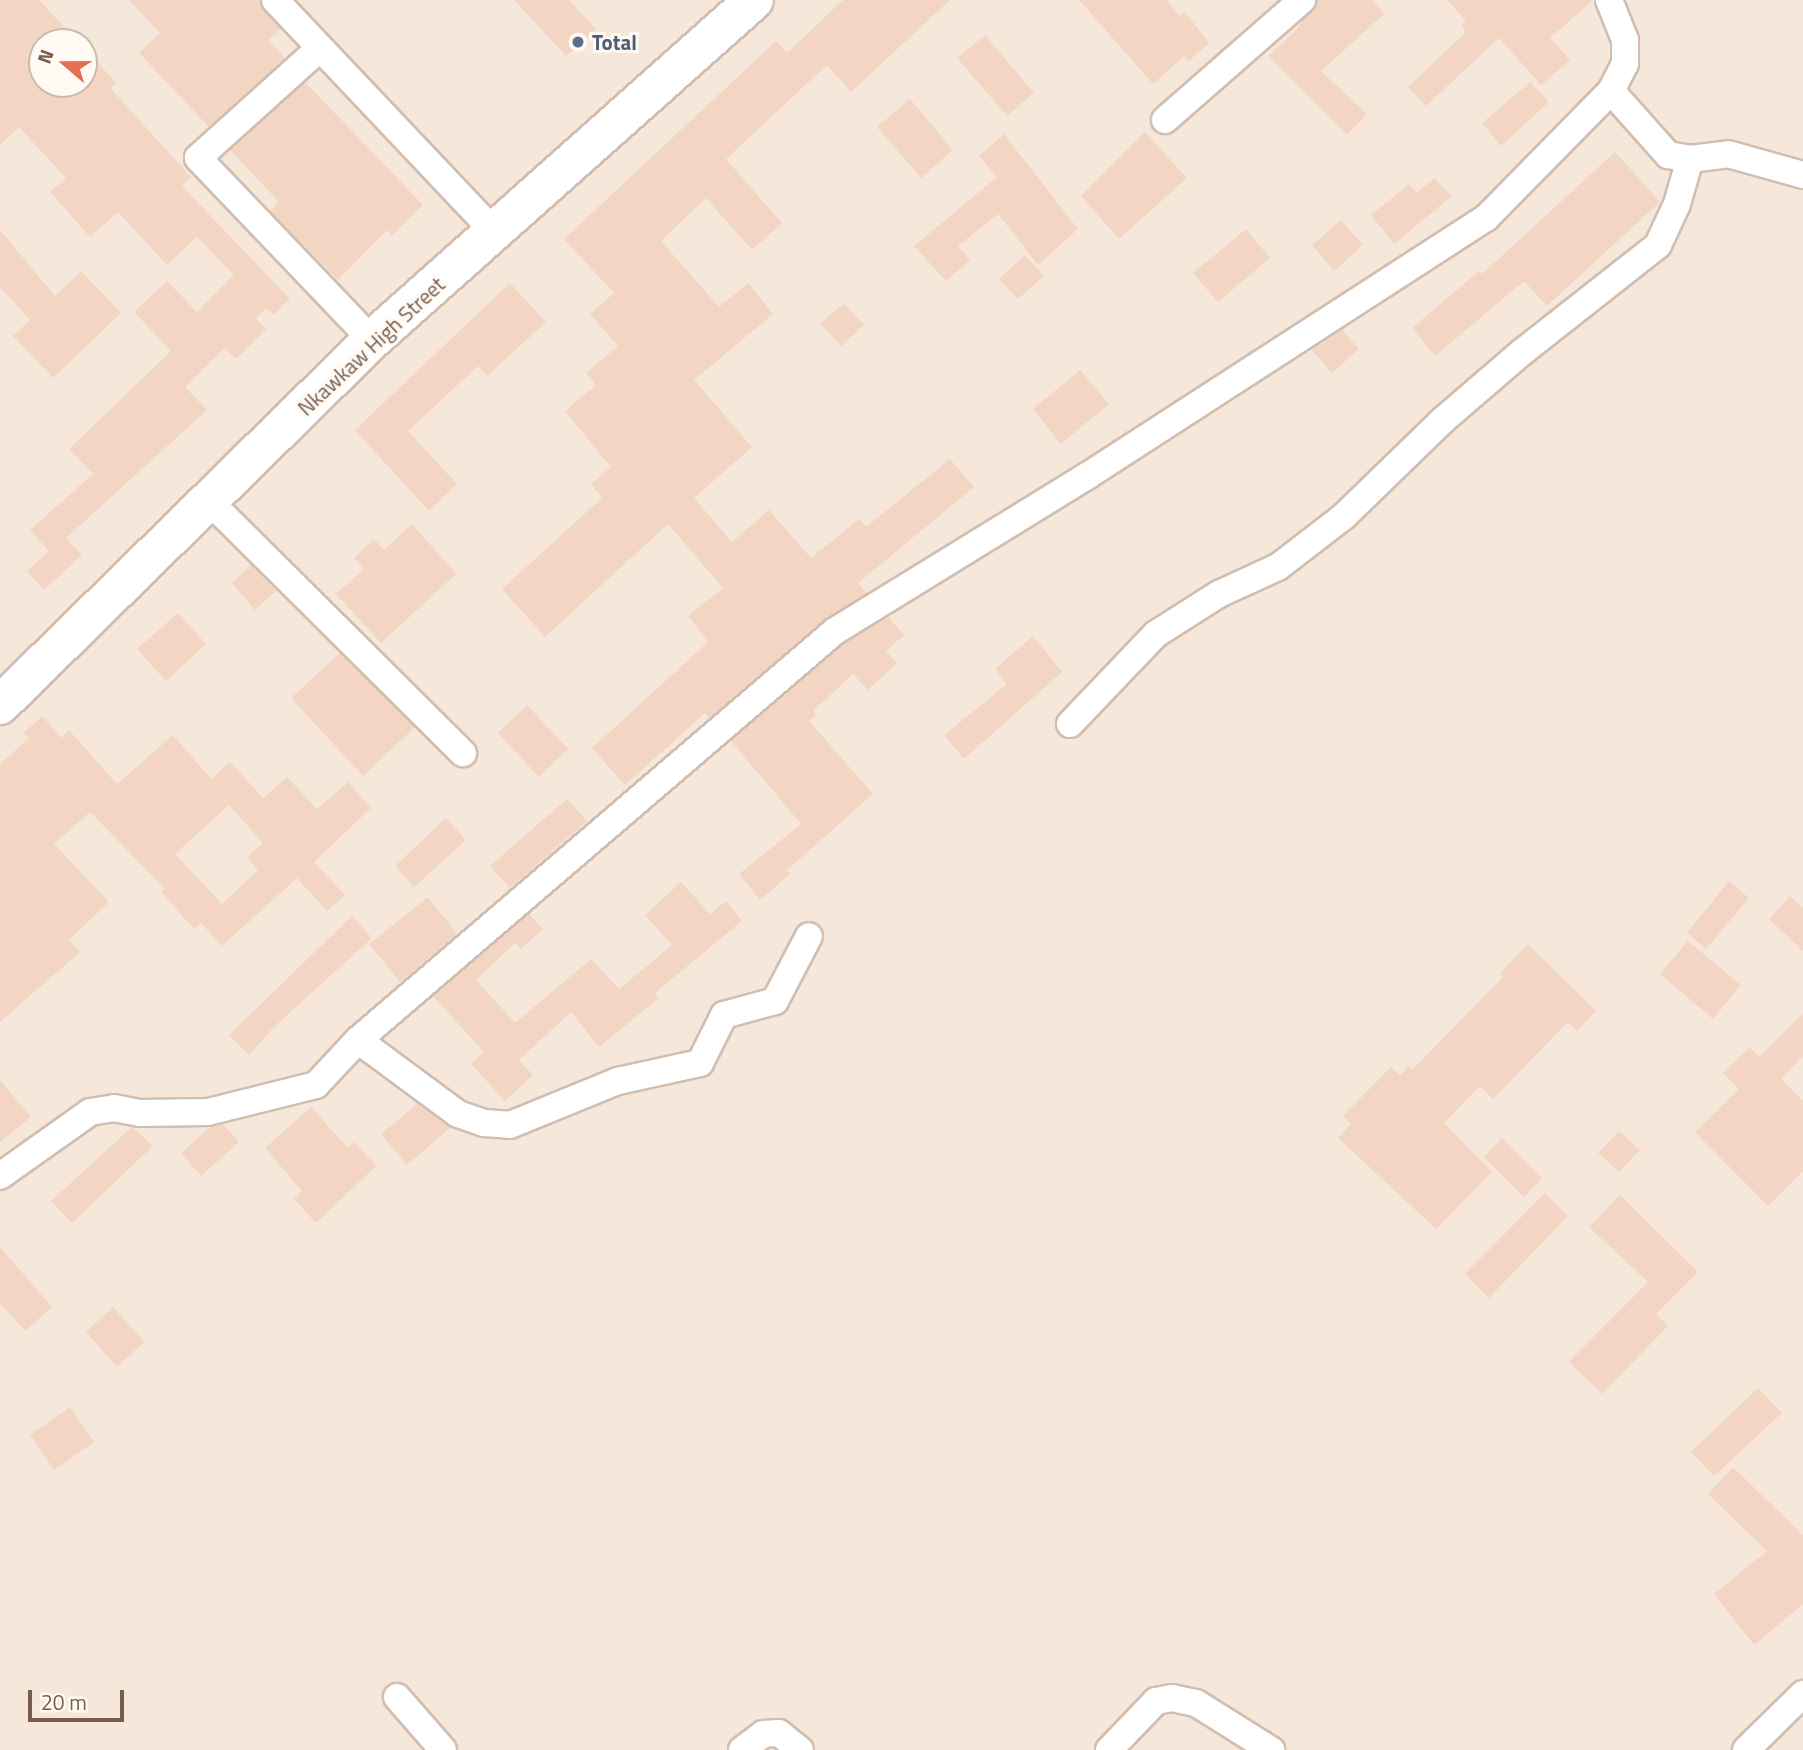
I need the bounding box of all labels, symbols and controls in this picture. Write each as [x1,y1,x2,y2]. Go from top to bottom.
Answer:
north arrow [28,28,98,98]
place label: Total [592,29,637,55]
marker: Total [570,34,586,50]
text: N [29,45,61,67]
street label: Nkawkaw High Street [292,271,450,421]
scale bar [32,1676,128,1720]
text: 20 m [41,1686,87,1718]

